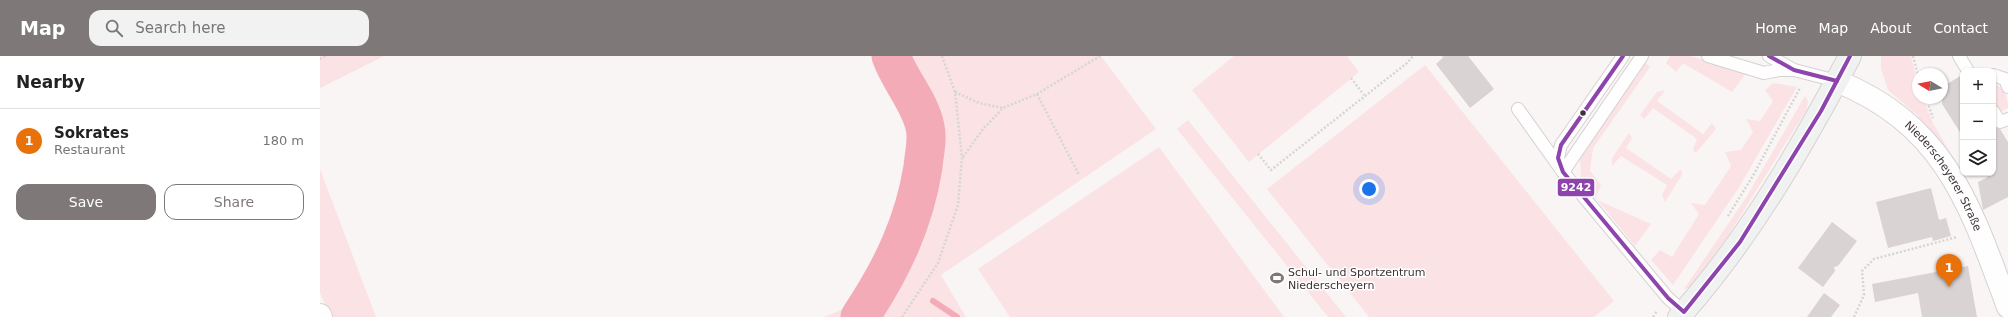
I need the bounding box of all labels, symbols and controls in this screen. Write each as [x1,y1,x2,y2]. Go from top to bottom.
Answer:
search box [89,10,369,46]
text: Map [20,17,65,39]
icon: search [103,17,125,39]
text: Search here [135,19,225,37]
text: Home [1755,20,1797,36]
text: Map [1819,20,1848,36]
text: About [1870,20,1912,36]
text: Contact [1934,20,1988,36]
north arrow [1912,68,1948,104]
map controls [1960,68,1996,176]
button: + [1960,68,1996,104]
text: Nearby [16,72,85,92]
button: − [1960,104,1996,140]
unlabelled marker [1578,108,1588,118]
street label: Niederscheyerer Straße [1902,118,1985,233]
text: Sokrates [54,124,129,142]
text: 1 [24,133,34,148]
text: 180 m [262,133,304,148]
button: layers [1960,140,1996,176]
text: Restaurant [54,142,125,157]
line badge: 9242 [1557,178,1595,197]
your location [1359,179,1379,199]
text: 9242 [1561,181,1591,194]
button: Save [16,184,156,220]
button: Share [164,184,304,220]
pin: 1 [1936,254,1962,287]
place label: Schul- und Sportzentrum Niederscheyern [1288,266,1425,292]
sports icon: Schul- und Sportzentrum Niederscheyern [1269,270,1285,286]

